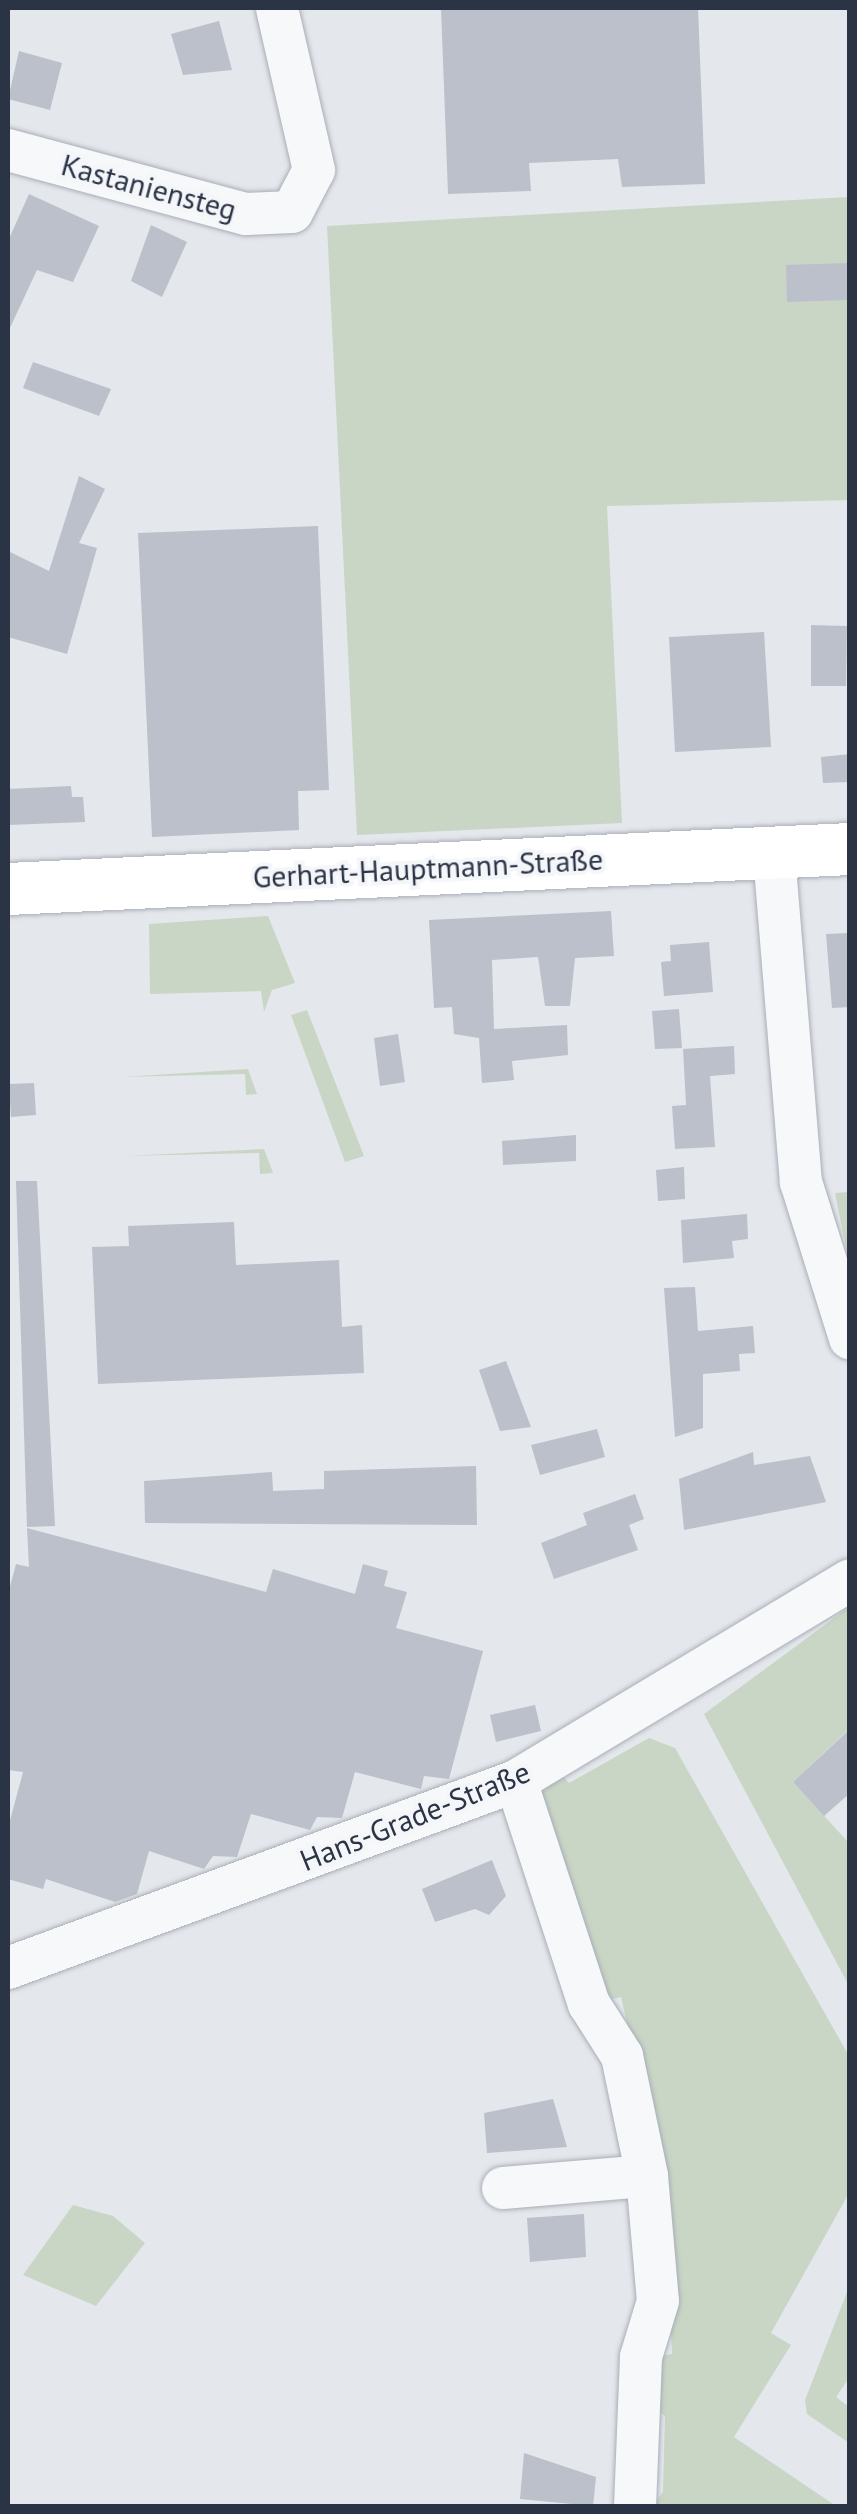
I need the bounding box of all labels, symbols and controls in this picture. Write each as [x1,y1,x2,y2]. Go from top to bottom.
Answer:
street label: Kastaniensteg [58,146,240,228]
street label: Gerhart-Hauptmann-Straße [252,841,604,895]
street label: Hans-Grade-Straße [295,1753,535,1879]

